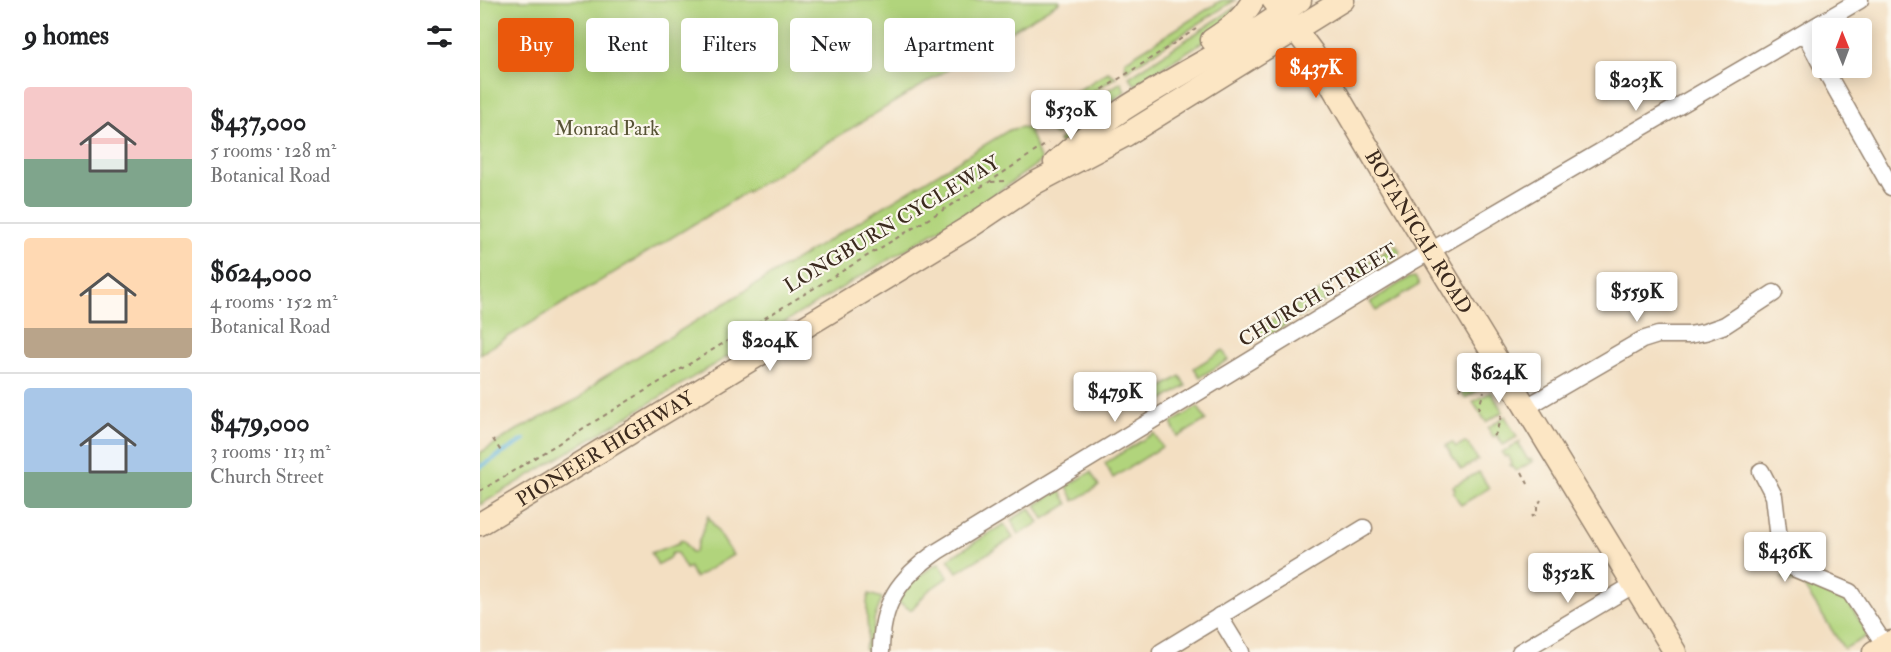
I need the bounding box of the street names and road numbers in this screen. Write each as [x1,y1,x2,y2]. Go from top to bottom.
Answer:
street label: BOTANICAL ROAD [1360,145,1478,318]
street label: LONGBURN CYCLEWAY [780,149,1006,298]
street label: CHURCH STREET [1234,238,1402,352]
street label: PIONEER HIGHWAY [511,384,699,512]

